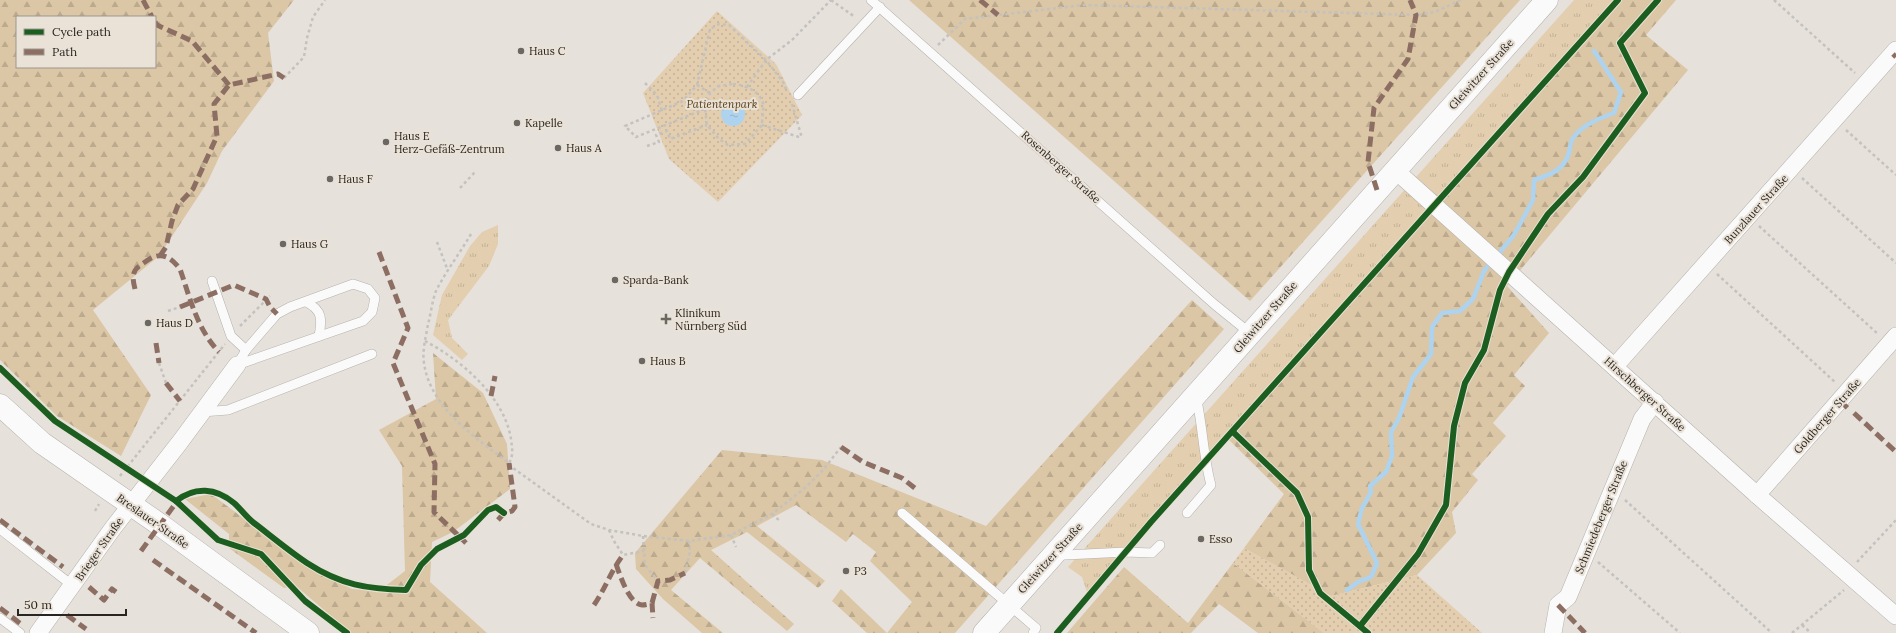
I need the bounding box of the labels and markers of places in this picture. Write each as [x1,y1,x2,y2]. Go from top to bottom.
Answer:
place label: Haus C [529,44,566,58]
marker: Haus C [516,46,526,56]
place label: Kapelle [525,116,563,130]
marker: Kapelle [512,118,522,128]
place label: Haus E Herz-Gefäß-Zentrum [394,129,505,156]
marker: Haus E Herz-Gefäß-Zentrum [381,137,391,147]
place label: Haus A [566,141,603,155]
marker: Haus A [553,143,563,153]
place label: Haus F [338,172,373,186]
marker: Haus F [325,174,335,184]
place label: Haus G [291,237,329,251]
marker: Haus G [278,239,288,249]
place label: Sparda-Bank [623,273,689,287]
marker: Sparda-Bank [610,275,620,285]
place label: Klinikum Nürnberg Süd [675,306,747,333]
marker: Klinikum Nürnberg Süd [660,313,672,325]
place label: Haus D [156,316,193,330]
marker: Haus D [143,318,153,328]
place label: Haus B [650,354,686,368]
marker: Haus B [637,356,647,366]
place label: Esso [1209,532,1232,546]
marker: Esso [1196,534,1206,544]
place label: P3 [854,564,867,578]
marker: P3 [841,566,851,576]

